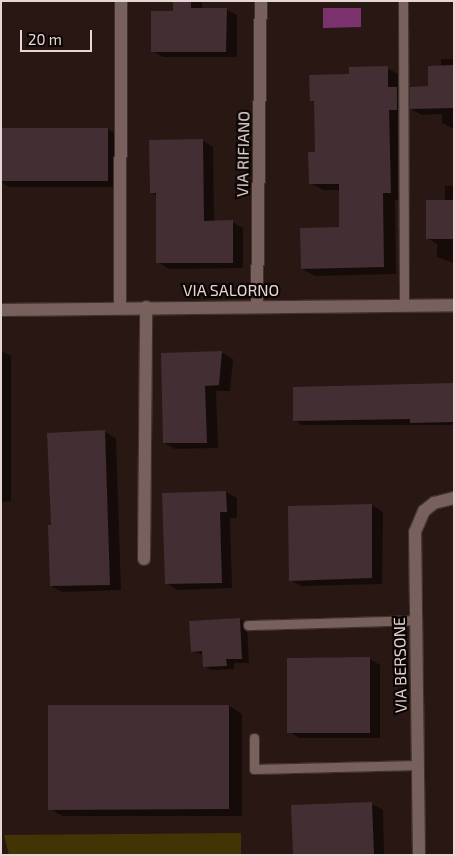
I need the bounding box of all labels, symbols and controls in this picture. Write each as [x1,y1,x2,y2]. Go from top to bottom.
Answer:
scale bar [22,20,95,52]
text: 20 m [28,30,62,48]
street label: VIA RIFIANO [233,111,253,197]
street label: VIA SALORNO [183,280,279,300]
street label: VIA BERSONE [390,617,410,713]

